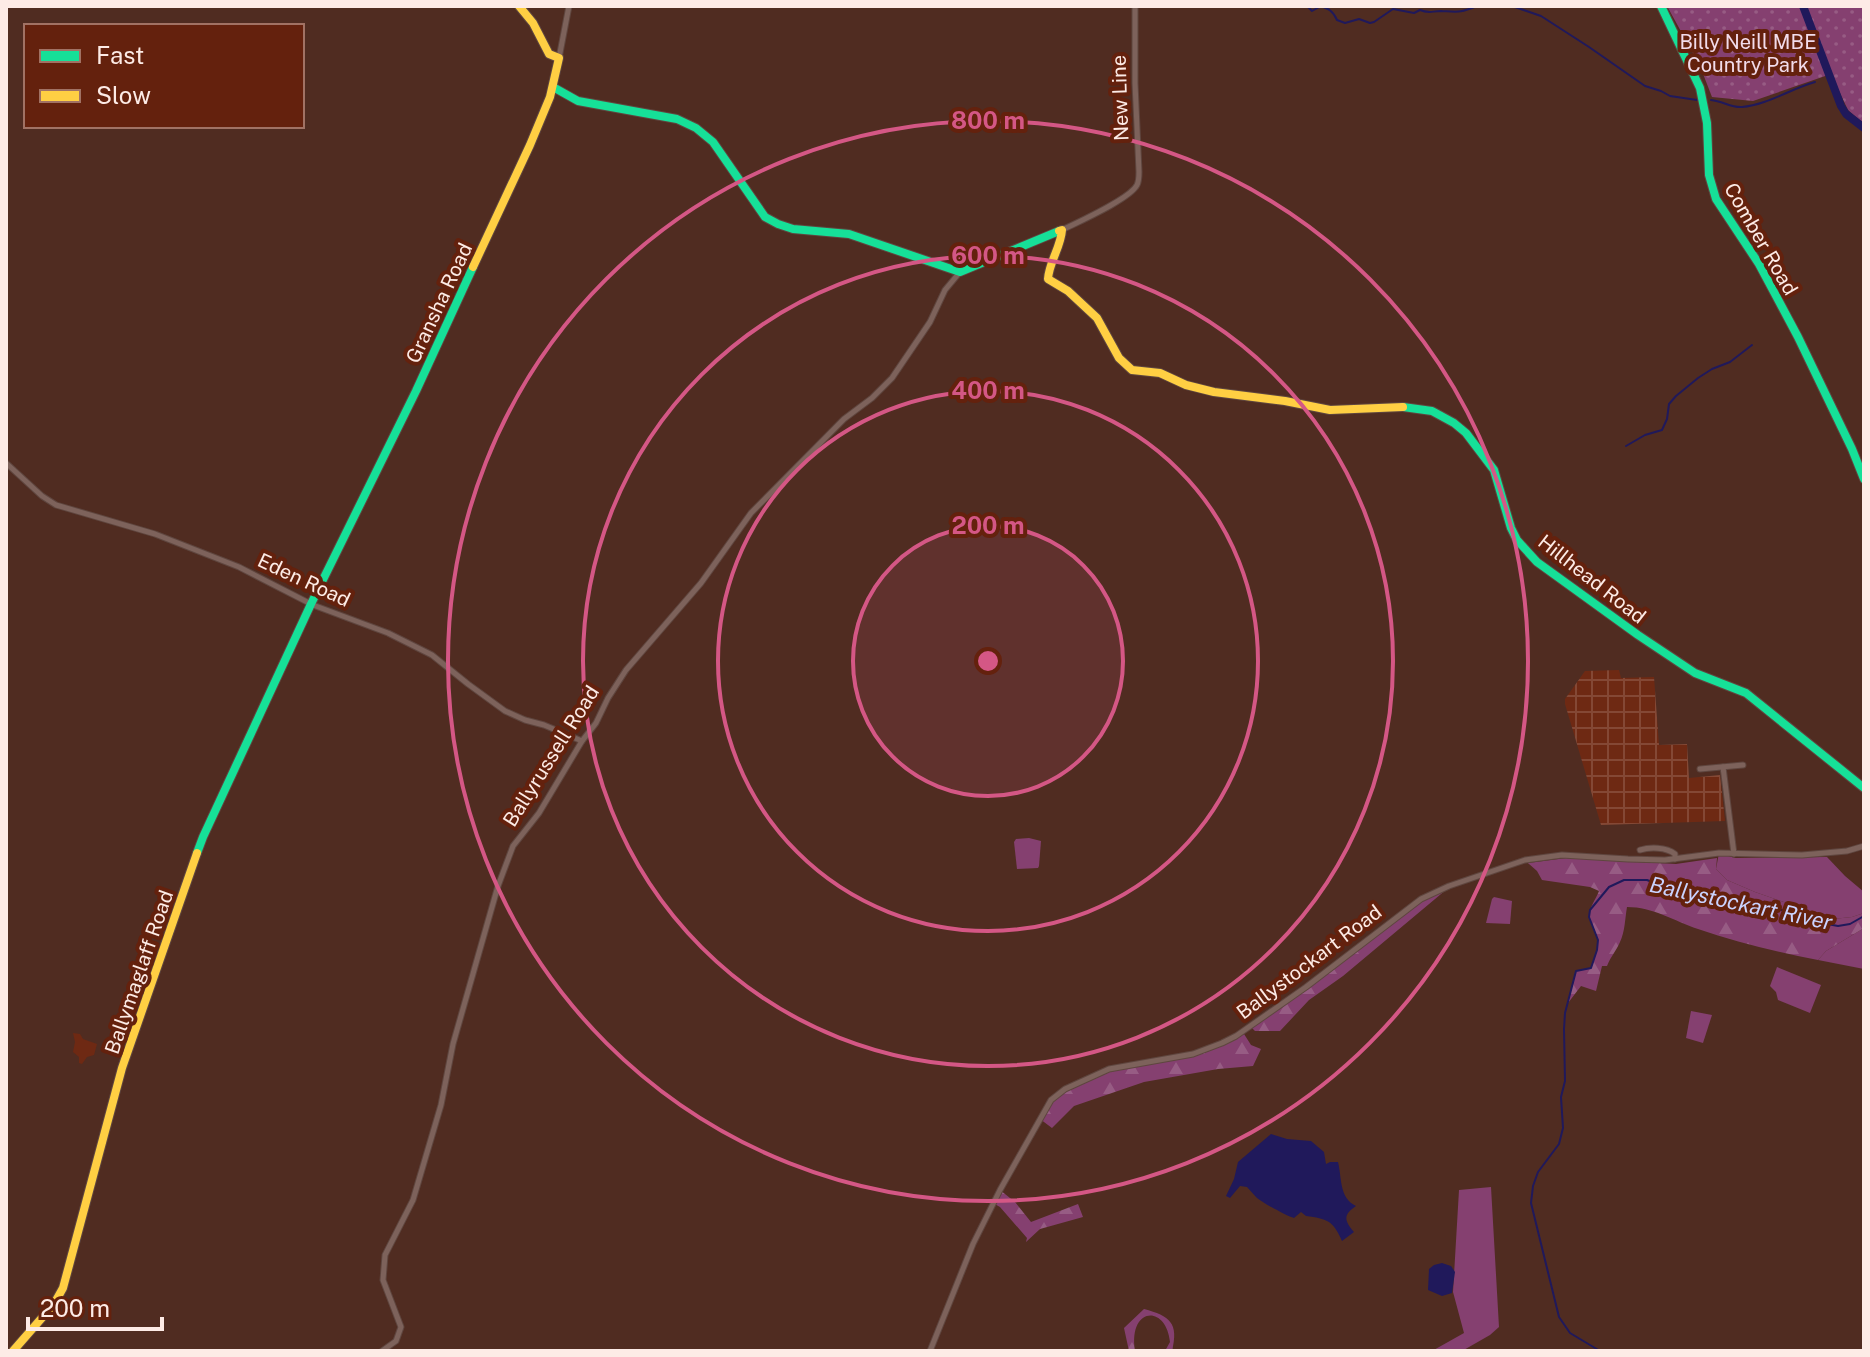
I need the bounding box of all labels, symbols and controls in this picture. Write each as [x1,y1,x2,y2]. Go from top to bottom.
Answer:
legend [24,24,304,128]
park label: Billy Neill MBE Country Park [1679,30,1817,77]
text: Fast [96,41,144,69]
street label: New Line [1107,55,1133,141]
text: Slow [96,81,151,109]
text: 800 m [951,106,1025,134]
street label: Comber Road [1719,179,1803,299]
street label: Gransha Road [401,239,477,367]
text: 600 m [951,241,1025,269]
text: 400 m [951,376,1025,404]
text: 200 m [951,511,1025,539]
street label: Hillhead Road [1533,530,1651,628]
street label: Eden Road [254,548,354,612]
centre of rings [974,647,1002,675]
street label: Ballyrussell Road [498,681,604,831]
water label: Ballystockart River [1647,871,1835,935]
street label: Ballymaglaff Road [100,887,178,1057]
street label: Ballystockart Road [1232,900,1386,1024]
scale bar [28,1281,162,1331]
text: 200 m [40,1294,110,1322]

